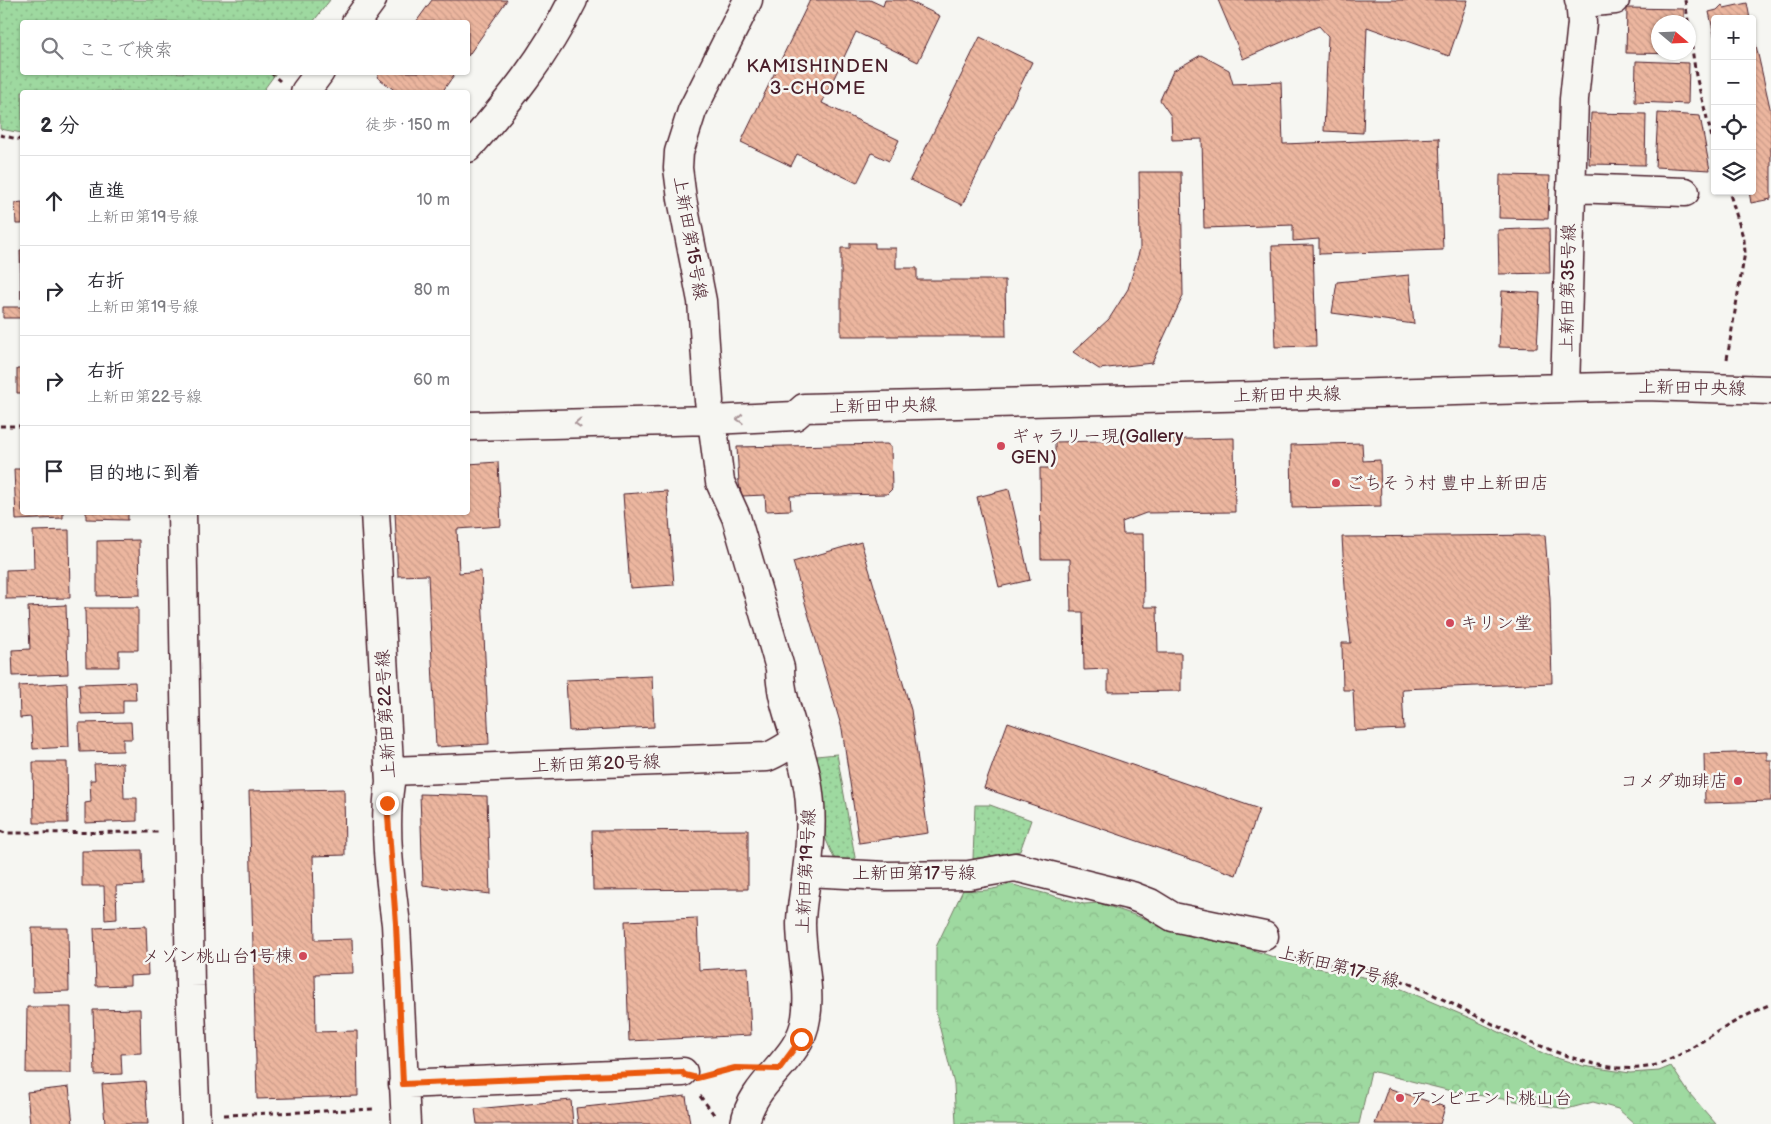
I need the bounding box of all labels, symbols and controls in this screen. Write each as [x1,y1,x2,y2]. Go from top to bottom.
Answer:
north arrow [1651,15,1696,60]
map controls [1711,15,1756,195]
button: + [1711,15,1756,60]
search box [20,20,470,75]
icon: search [38,34,66,62]
text: ここで検索 [78,39,173,62]
district label: KAMISHINDEN 3-CHOME [746,55,890,100]
button: − [1711,60,1756,105]
button: locate [1711,105,1756,150]
text: 2 分 [40,113,79,138]
text: 徒歩 · 150 m [365,116,450,135]
button: layers [1711,150,1756,195]
street label: 上新田第15号線 [669,174,711,302]
text: 直進 [87,180,125,203]
icon: ahead [40,187,68,215]
text: 10 m [417,191,450,210]
text: 上新田第19号線 [87,208,198,227]
street label: 上新田第35号線 [1556,223,1580,353]
text: 右折 [87,270,125,293]
icon: right [40,277,68,305]
text: 80 m [414,281,450,300]
text: 上新田第19号線 [87,298,198,317]
text: 右折 [87,360,125,383]
icon: right [40,367,68,395]
text: 60 m [413,371,450,390]
street label: 上新田中央線 [1638,377,1746,399]
street label: 上新田中央線 [1233,384,1341,406]
text: 上新田第22号線 [87,388,202,407]
street label: 上新田中央線 [829,395,937,417]
one-way arrow [736,413,744,424]
one-way arrow [574,418,582,428]
place label: ギャラリー現(Gallery GEN) [1011,426,1184,468]
marker: ギャラリー現(Gallery GEN) [995,440,1007,452]
icon: arrive [40,457,68,485]
text: 目的地に到着 [87,462,201,485]
place label: ごちそう村 豊中上新田店 [1346,473,1549,494]
marker: ごちそう村 豊中上新田店 [1330,477,1342,489]
place label: キリン堂 [1460,613,1532,634]
marker: キリン堂 [1444,617,1456,629]
street label: 上新田第22号線 [372,649,400,779]
street label: 上新田第20号線 [531,751,661,777]
place label: コメダ珈琲店 [1620,771,1728,792]
marker: コメダ珈琲店 [1732,775,1744,787]
route end [376,792,399,815]
street label: 上新田第19号線 [792,808,820,934]
street label: 上新田第17号線 [852,863,976,884]
street label: 上新田第17号線 [1276,942,1402,992]
place label: メゾン桃山台1号棟 [142,946,293,967]
marker: メゾン桃山台1号棟 [297,950,309,962]
route start [790,1028,813,1051]
place label: アンビエント桃山台 [1410,1088,1572,1109]
marker: アンビエント桃山台 [1394,1092,1406,1104]

